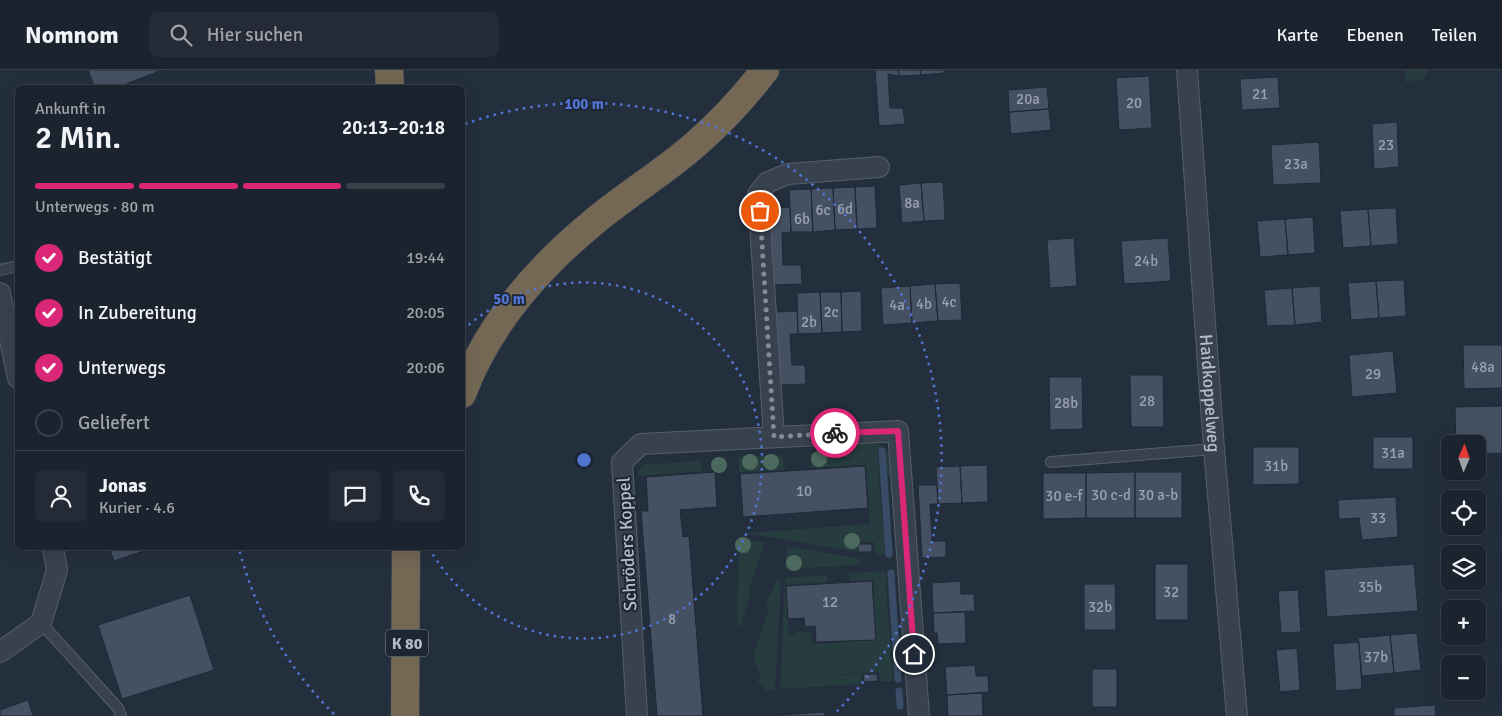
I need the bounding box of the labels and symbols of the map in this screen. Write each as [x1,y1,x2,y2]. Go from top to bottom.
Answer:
house number: 21 [1252,85,1268,103]
house number: 20a [1016,90,1040,108]
house number: 20 [1126,94,1142,112]
text: 100 m [564,95,604,113]
house number: 23 [1378,136,1394,154]
house number: 23a [1284,155,1308,173]
pin [739,190,781,232]
house number: 8a [904,194,920,212]
house number: 6d [837,200,853,218]
house number: 6c [815,201,831,219]
house number: 6b [794,210,810,228]
house number: 24b [1134,252,1158,270]
text: 50 m [493,290,525,308]
house number: 4c [941,293,957,311]
house number: 4b [916,295,932,313]
house number: 4a [889,296,905,314]
house number: 2c [823,303,839,321]
house number: 2b [801,313,817,331]
street label: Haidkoppelweg [1195,333,1225,453]
house number: 48a [1471,358,1495,376]
house number: 29 [1365,365,1381,383]
house number: 28 [1139,392,1155,410]
house number: 28b [1054,394,1078,412]
courier [810,408,860,458]
north arrow [1441,435,1486,480]
house number: 31a [1381,444,1405,462]
centre of rings [575,451,593,469]
house number: 31b [1264,457,1288,475]
street label: Schröders Koppel [613,476,641,612]
house number: 10 [796,482,812,500]
house number: 30 c-d [1091,486,1131,504]
house number: 30 a-b [1138,486,1178,504]
house number: 30 e-f [1045,487,1084,505]
house number: 33 [1370,509,1386,527]
house number: 35b [1358,578,1382,596]
house number: 32 [1163,583,1179,601]
house number: 12 [822,593,838,611]
house number: 32b [1088,598,1112,616]
house number: 8 [668,610,676,628]
road number: K 80 [386,630,428,656]
pin [893,633,935,675]
house number: 37b [1364,648,1388,666]

